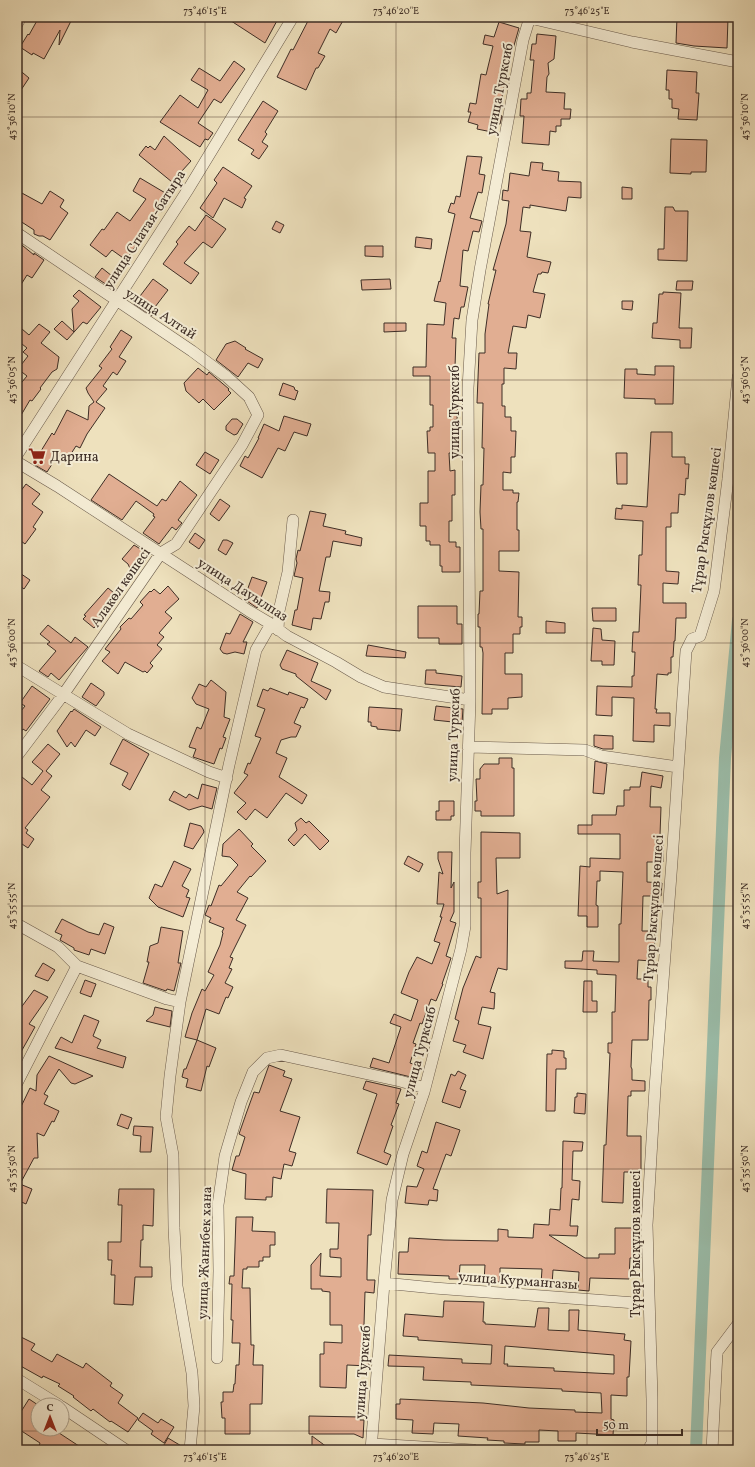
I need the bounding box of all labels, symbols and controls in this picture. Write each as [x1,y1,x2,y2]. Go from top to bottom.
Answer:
text: 73°46'15"E [183,4,227,18]
text: 73°46'20"E [373,4,419,18]
text: 73°46'25"E [564,4,610,18]
street label: улица Турксиб [482,41,519,137]
text: 43°36'10"N [5,93,19,141]
text: 43°36'10"N [738,93,752,141]
street label: улица Спатая-батыра [100,167,191,293]
street label: улица Алтай [121,284,200,345]
text: 43°36'05"N [5,355,19,404]
text: 43°36'05"N [738,355,752,404]
street label: улица Турксиб [446,365,465,459]
supermarket icon: Дарина [27,446,47,466]
street label: Тұрар Рысқұлов көшесі [688,446,727,594]
place label: Дарина [50,448,99,467]
street label: Алакөл көшесі [87,544,156,631]
street label: улица Дауылпаз [193,554,291,627]
text: 43°36'00"N [5,618,19,668]
text: 43°36'00"N [738,618,752,668]
street label: улица Турксиб [443,688,466,782]
street label: Тұрар Рысқұлов көшесі [640,834,669,982]
text: 43°35'55"N [5,882,19,929]
text: 43°35'55"N [738,882,752,929]
street label: улица Турксиб [399,1005,442,1100]
text: 43°35'50"N [5,1145,19,1193]
text: 43°35'50"N [738,1145,752,1193]
street label: Тұрар Рысқұлов көшесі [627,1170,646,1318]
street label: улица Жанибек хана [194,1186,217,1320]
street label: улица Курмангазы [457,1268,578,1295]
street label: улица Турксиб [351,1325,376,1420]
north arrow [30,1397,70,1437]
text: С [46,1401,54,1416]
scale bar [597,1411,682,1437]
text: 50 m [603,1418,629,1434]
text: 73°46'15"E [183,1450,227,1464]
text: 73°46'20"E [373,1450,419,1464]
text: 73°46'25"E [564,1450,610,1464]

